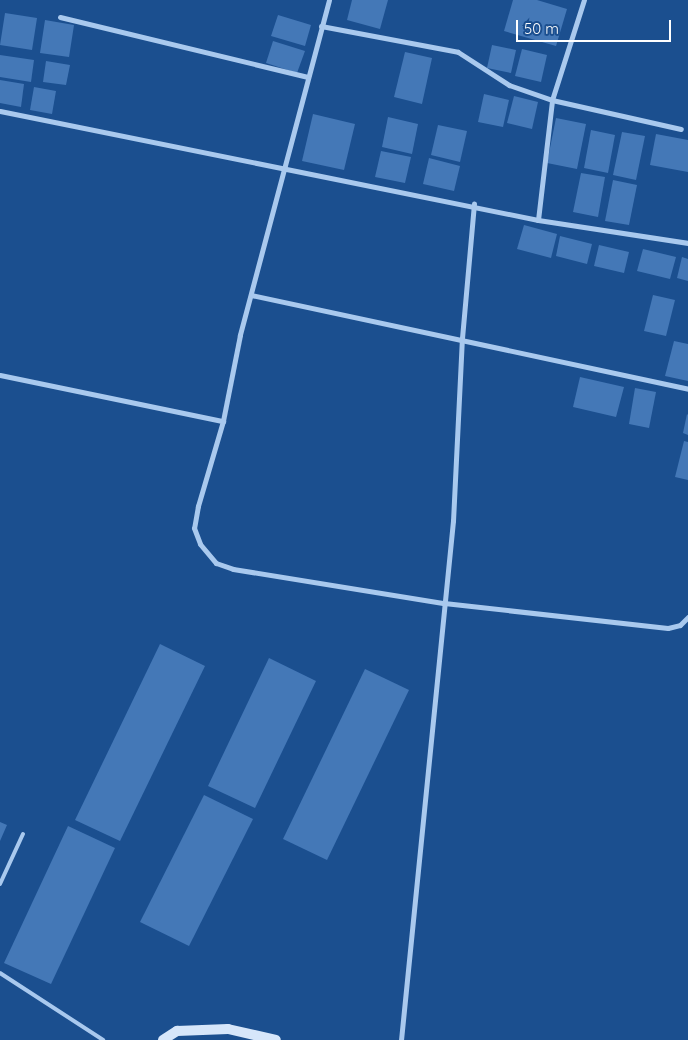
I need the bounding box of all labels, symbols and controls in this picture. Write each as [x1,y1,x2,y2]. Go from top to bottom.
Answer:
scale bar [518,10,673,42]
text: 50 m [524,19,559,38]

